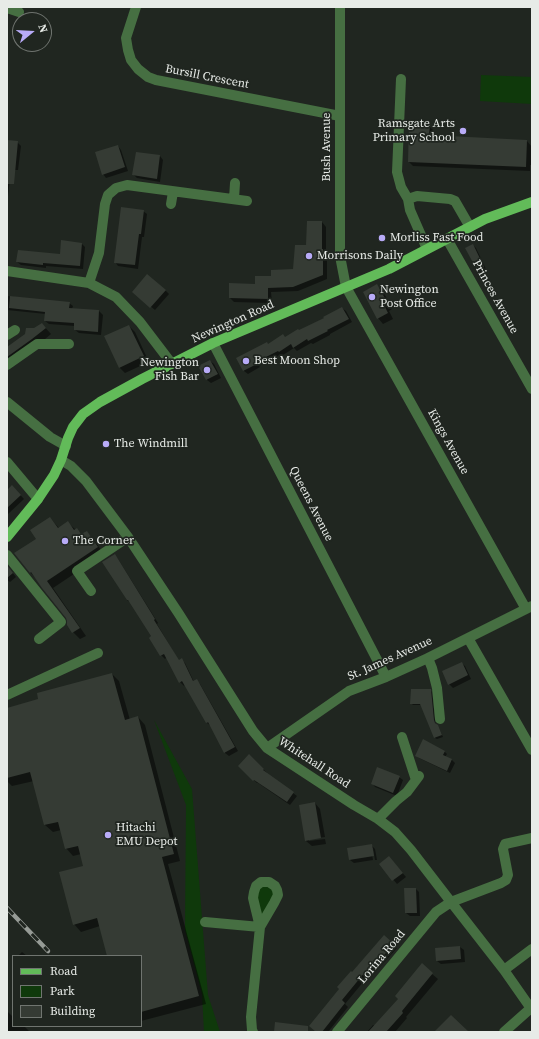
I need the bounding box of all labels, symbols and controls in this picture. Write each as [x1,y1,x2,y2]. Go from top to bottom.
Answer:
north arrow [12,12,52,52]
text: N [35,22,51,35]
street label: Bursill Crescent [164,62,250,92]
street label: Bush Avenue [320,113,334,181]
place label: Ramsgate Arts Primary School [373,117,455,145]
marker: Ramsgate Arts Primary School [458,126,468,136]
place label: Morliss Fast Food [390,231,483,245]
marker: Morliss Fast Food [377,233,387,243]
place label: Morrisons Daily [317,249,403,263]
marker: Morrisons Daily [304,251,314,261]
street label: Princes Avenue [469,258,521,336]
place label: Newington Post Office [380,283,439,311]
marker: Newington Post Office [367,292,377,302]
street label: Newington Road [190,297,276,347]
place label: Best Moon Shop [254,354,340,368]
place label: Newington Fish Bar [140,356,199,384]
marker: Best Moon Shop [241,356,251,366]
marker: Newington Fish Bar [202,365,212,375]
street label: Kings Avenue [424,407,472,477]
place label: The Windmill [114,437,188,451]
marker: The Windmill [101,439,111,449]
street label: Queens Avenue [286,464,336,544]
place label: The Corner [73,534,134,548]
marker: The Corner [60,536,70,546]
street label: St. James Avenue [346,634,434,684]
street label: Whitehall Road [275,734,353,792]
place label: Hitachi EMU Depot [116,821,177,849]
marker: Hitachi EMU Depot [103,830,113,840]
street label: Lorina Road [355,927,409,987]
legend [12,955,142,1027]
text: Road [50,963,77,979]
text: Park [50,983,75,999]
text: Building [50,1003,95,1019]

